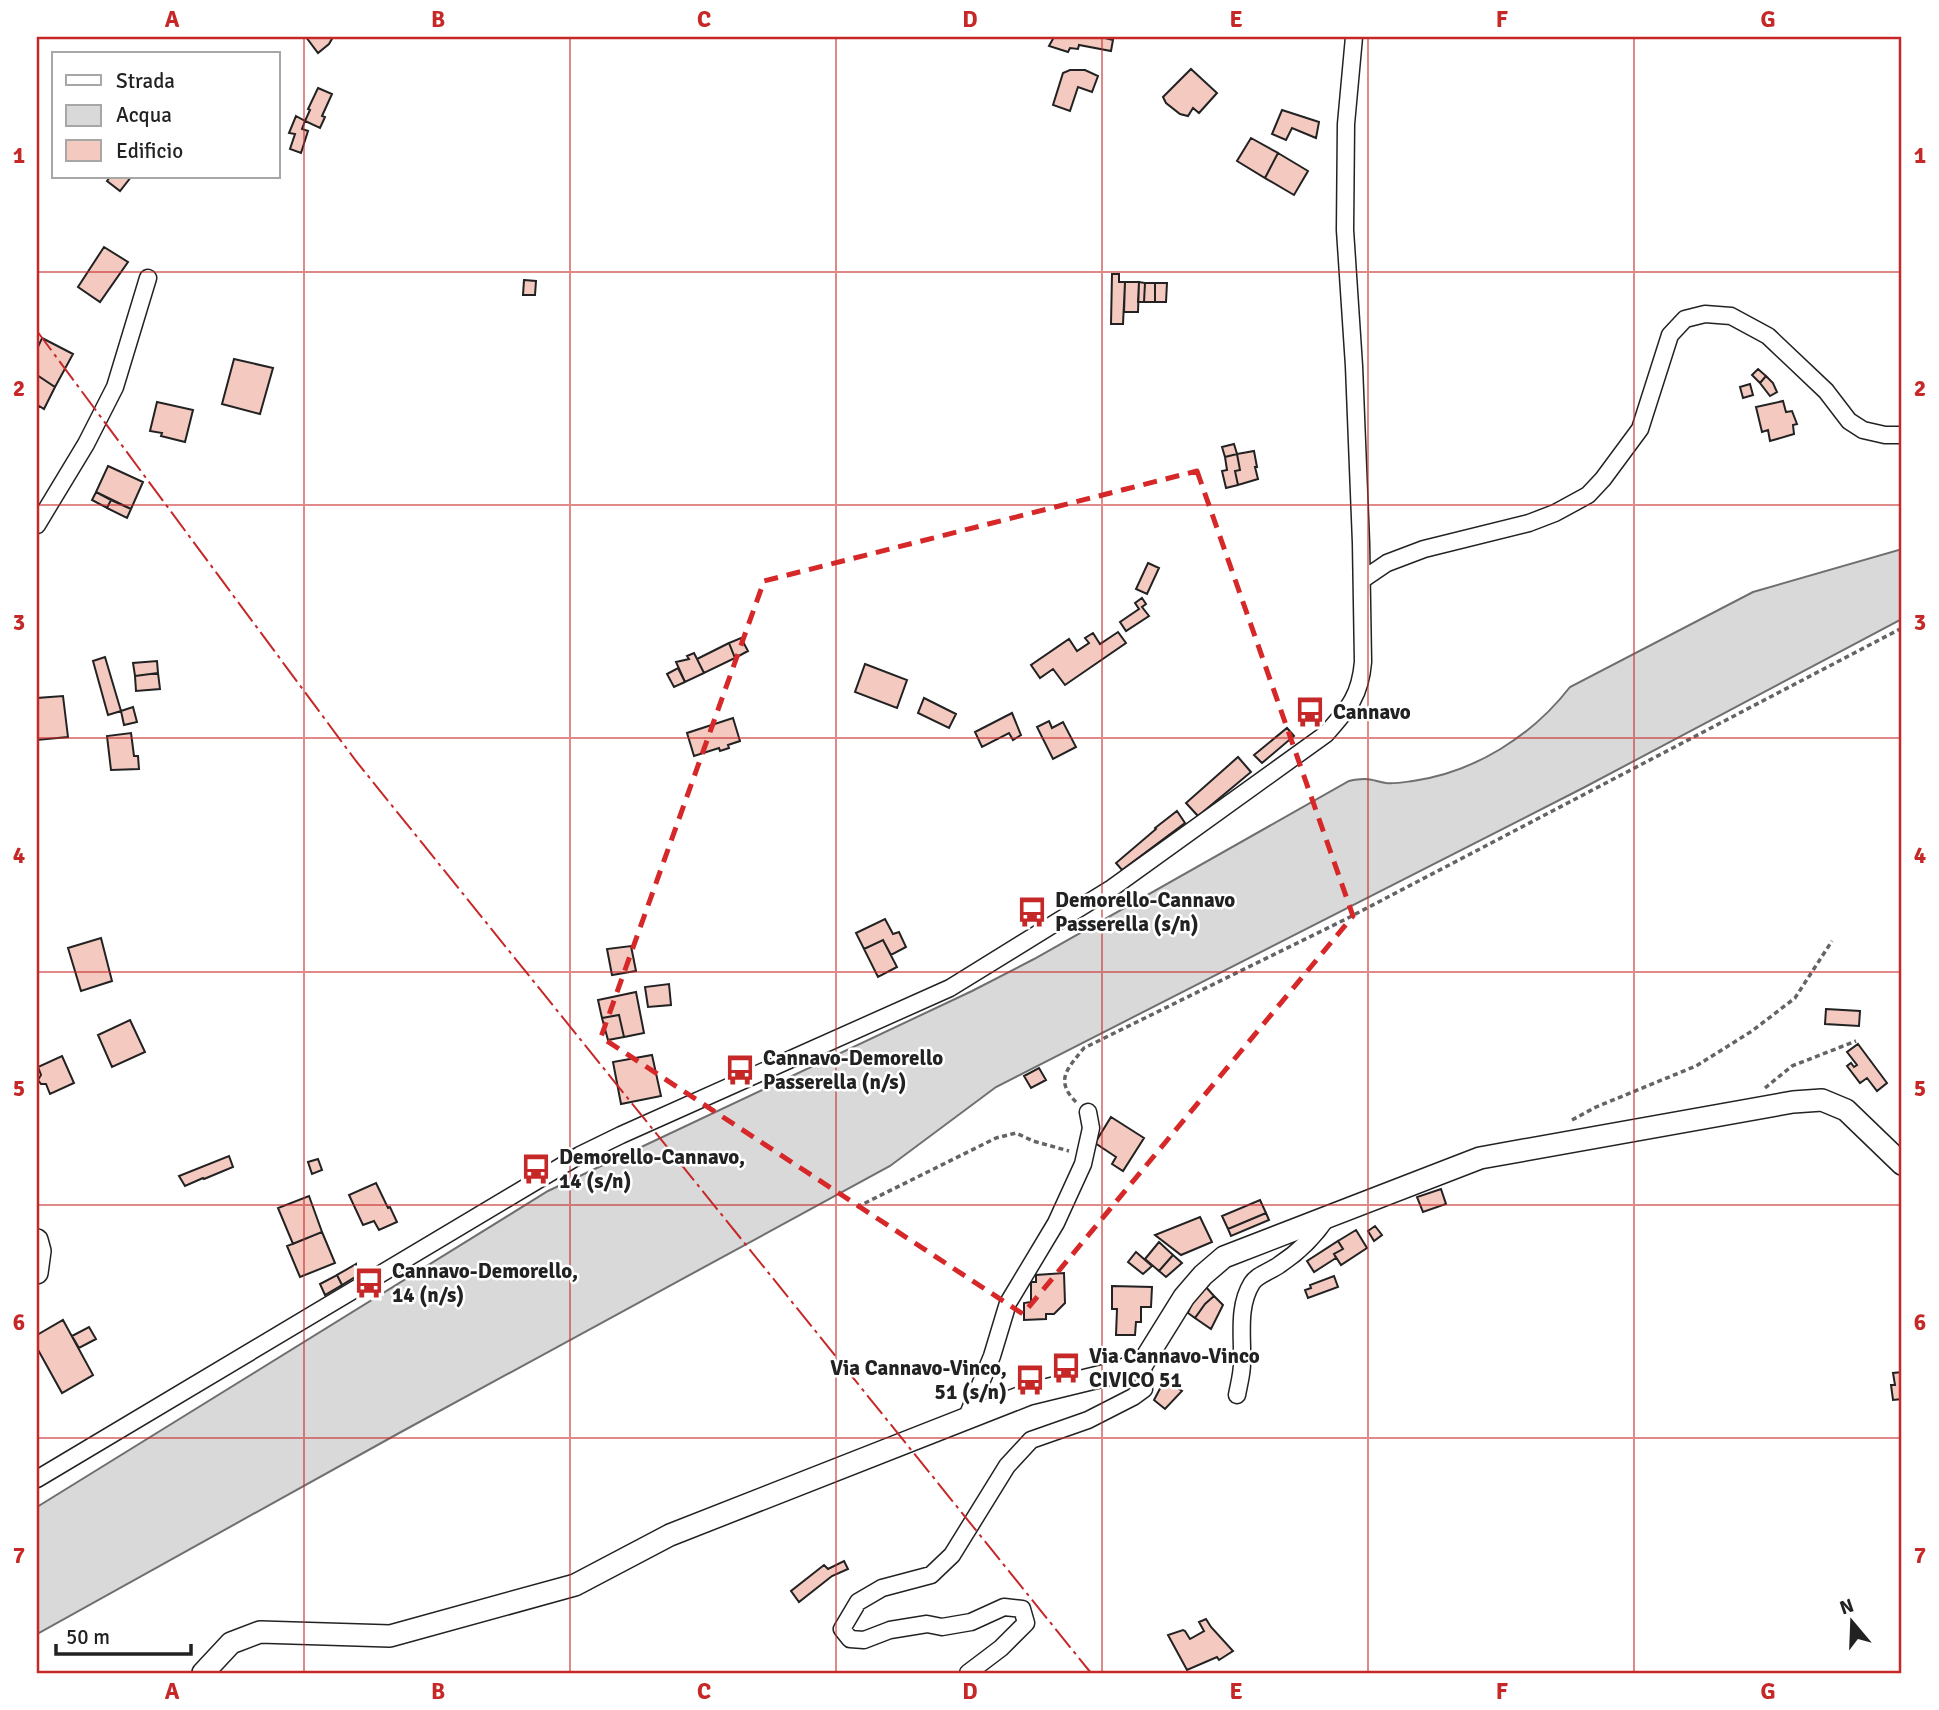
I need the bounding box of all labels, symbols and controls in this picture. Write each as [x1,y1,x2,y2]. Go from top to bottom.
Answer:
text: A [165,5,180,34]
text: B [431,5,445,34]
text: C [697,5,711,34]
text: D [962,5,978,34]
text: E [1229,5,1243,34]
text: F [1496,5,1508,34]
text: G [1760,5,1776,34]
legend [52,52,280,178]
text: Strada [116,68,175,94]
text: Acqua [116,102,172,128]
text: Edificio [116,138,183,164]
text: 1 [13,141,25,170]
text: 1 [1914,141,1926,170]
text: 2 [13,374,25,403]
text: 2 [1914,374,1926,403]
text: 3 [13,608,25,637]
text: 3 [1914,608,1926,637]
bus stop icon: Cannavo [1293,695,1327,729]
place label: Cannavo [1333,699,1411,725]
text: 4 [13,841,25,870]
text: 4 [1914,841,1926,870]
place label: Demorello-Cannavo Passerella (s/n) [1055,887,1235,937]
bus stop icon: Demorello-Cannavo Passerella (s/n) [1015,895,1049,929]
place label: Cannavo-Demorello Passerella (n/s) [763,1045,943,1095]
bus stop icon: Cannavo-Demorello Passerella (n/s) [723,1053,757,1087]
text: 5 [13,1074,25,1103]
text: 5 [1914,1074,1926,1103]
place label: Demorello-Cannavo, 14 (s/n) [559,1144,745,1194]
bus stop icon: Demorello-Cannavo, 14 (s/n) [519,1152,553,1186]
place label: Cannavo-Demorello, 14 (n/s) [392,1258,578,1308]
bus stop icon: Cannavo-Demorello, 14 (n/s) [352,1266,386,1300]
text: 6 [13,1308,25,1337]
text: 6 [1914,1308,1926,1337]
place label: Via Cannavo-Vinco CIVICO 51 [1089,1343,1260,1393]
bus stop icon: Via Cannavo-Vinco CIVICO 51 [1049,1351,1083,1385]
place label: Via Cannavo-Vinco, 51 (s/n) [830,1355,1007,1405]
bus stop icon: Via Cannavo-Vinco, 51 (s/n) [1013,1363,1047,1397]
text: 7 [13,1541,25,1570]
text: 7 [1914,1541,1926,1570]
north arrow [1816,1588,1886,1658]
text: N [1837,1593,1857,1620]
scale bar [56,1612,191,1656]
text: 50 m [66,1624,110,1650]
text: A [165,1677,180,1706]
text: B [431,1677,445,1706]
text: C [697,1677,711,1706]
text: D [962,1677,978,1706]
text: E [1229,1677,1243,1706]
text: F [1496,1677,1508,1706]
text: G [1760,1677,1776,1706]

